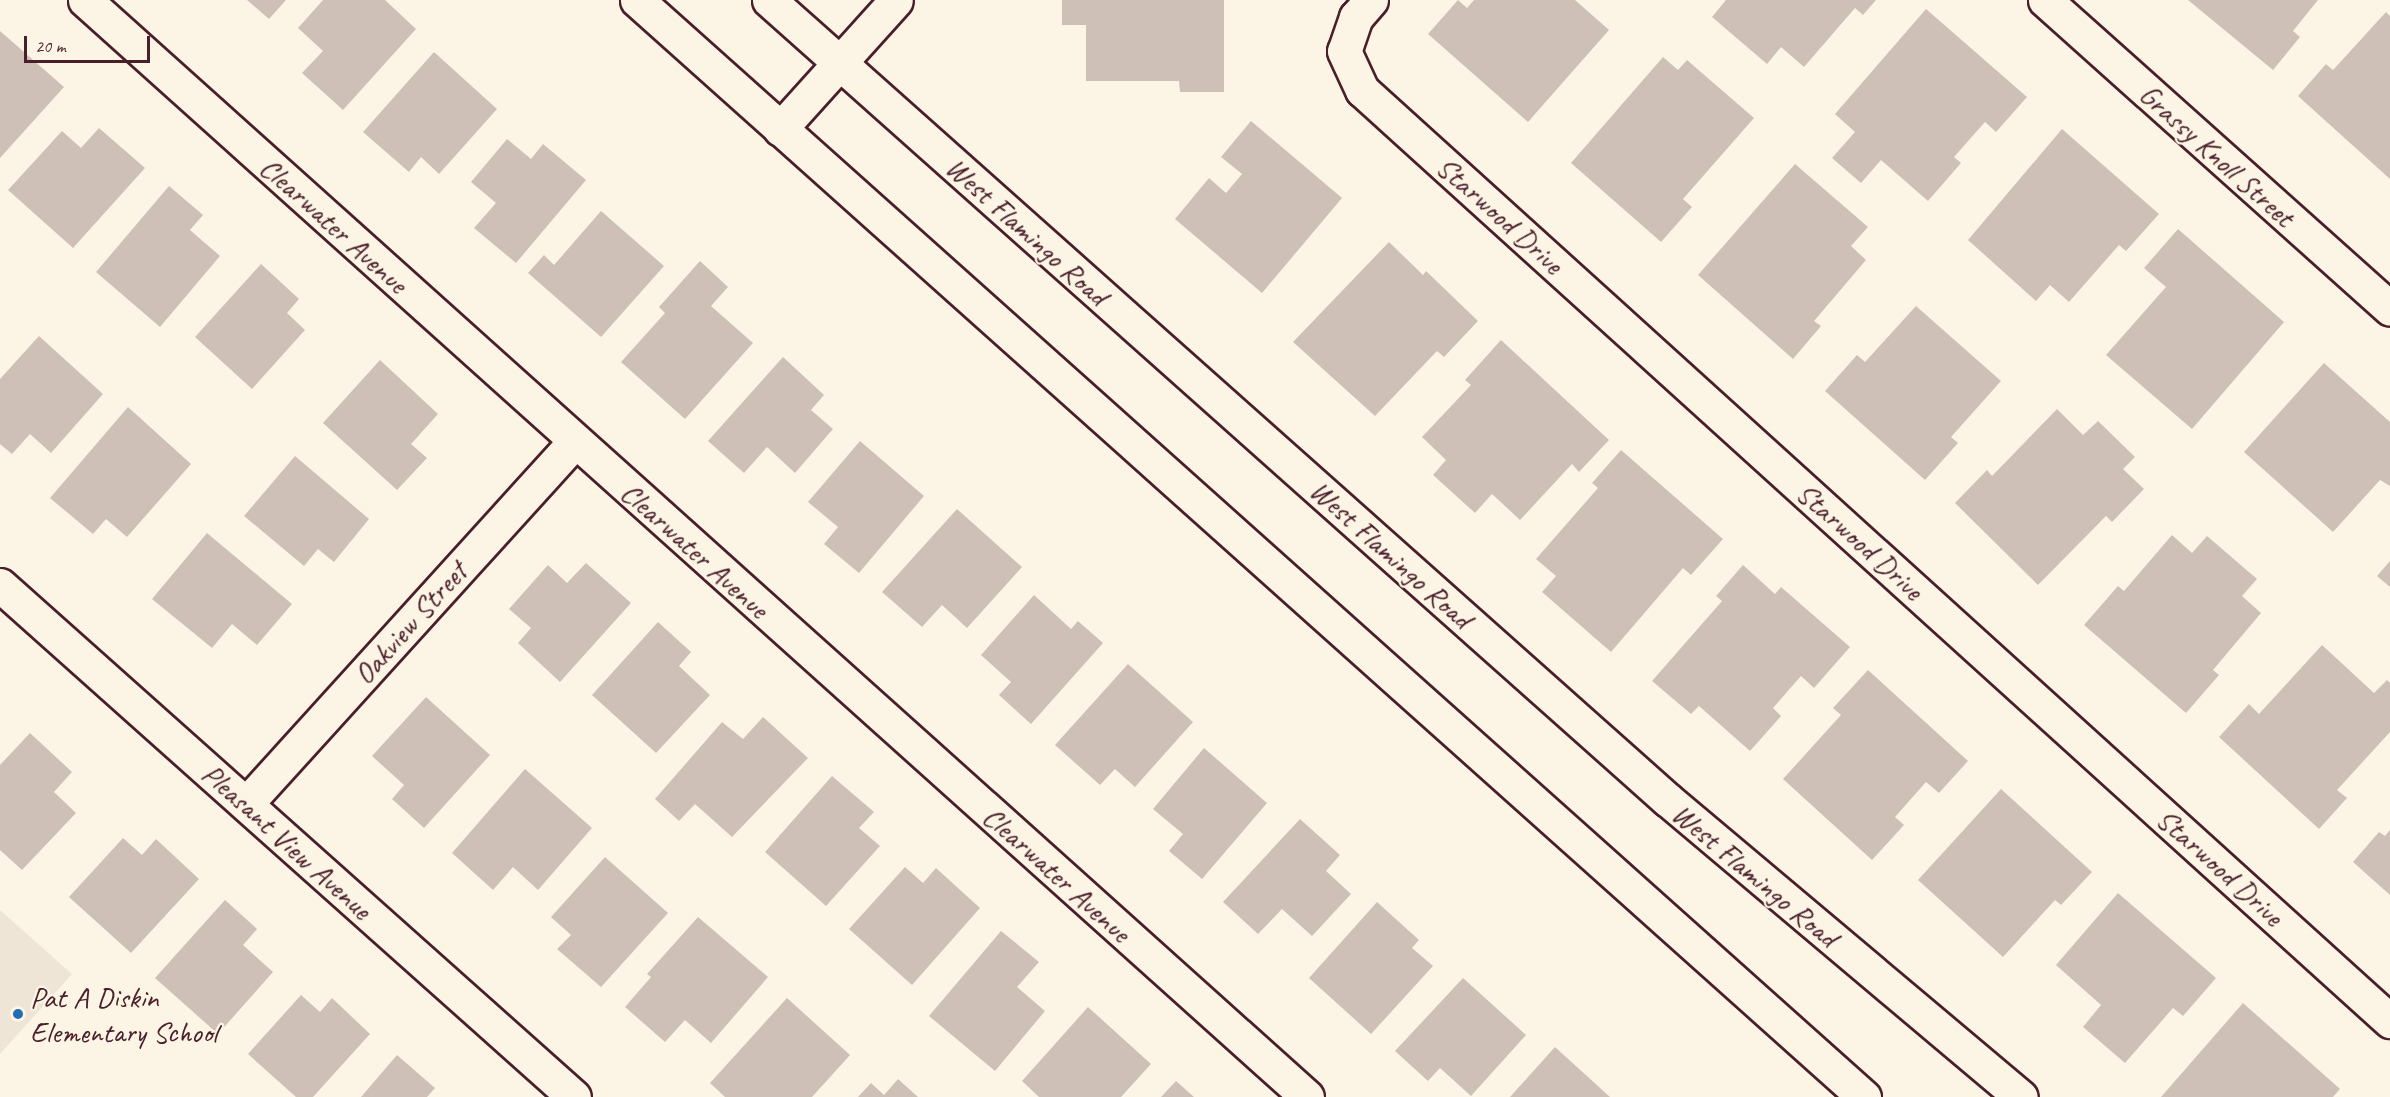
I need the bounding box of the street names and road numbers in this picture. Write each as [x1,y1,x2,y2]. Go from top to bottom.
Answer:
street label: Grassy Knoll Street [2132,76,2302,234]
street label: West Flamingo Road [938,148,1116,314]
street label: Clearwater Avenue [253,149,415,301]
street label: Starwood Drive [1429,149,1571,281]
street label: West Flamingo Road [1302,471,1480,637]
street label: Clearwater Avenue [614,474,776,626]
street label: Starwood Drive [1789,475,1931,607]
street label: Oakview Street [346,554,474,692]
street label: Pleasant View Avenue [195,755,379,927]
street label: West Flamingo Road [1664,794,1846,956]
street label: Clearwater Avenue [976,798,1138,950]
street label: Starwood Drive [2149,801,2291,933]

